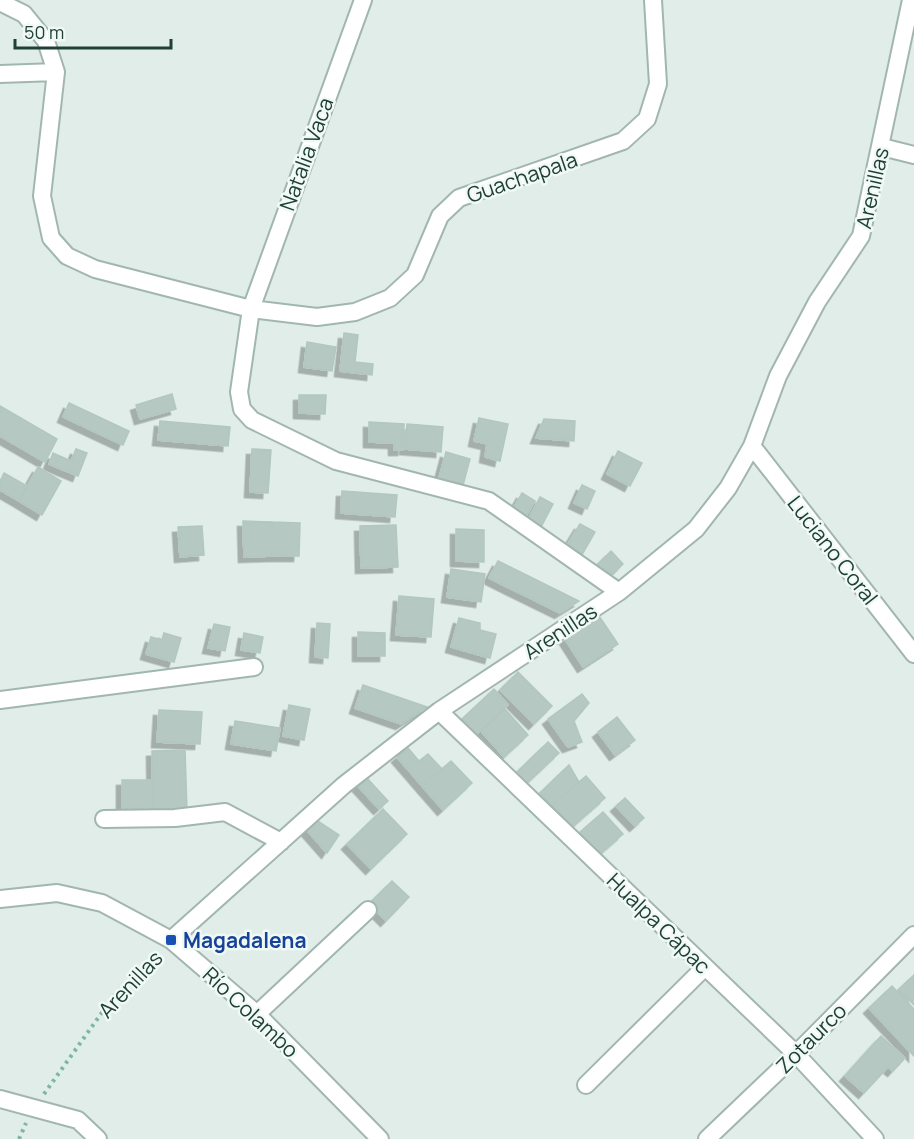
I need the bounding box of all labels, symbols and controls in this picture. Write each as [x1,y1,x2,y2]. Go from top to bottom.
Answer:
scale bar [15,12,171,50]
text: 50 m [24,20,64,44]
street label: Natalia Vaca [273,94,339,214]
street label: Guachapala [463,145,581,209]
street label: Arenillas [849,145,895,231]
street label: Luciano Coral [782,490,884,610]
street label: Arenillas [518,597,602,665]
street label: Hualpa Cápac [601,866,717,980]
place label: Magadalena [183,926,307,954]
marker: Magadalena [164,933,178,947]
street label: Arenillas [92,944,168,1024]
street label: Río Colambo [197,960,305,1064]
street label: Zotaurco [770,997,852,1079]

